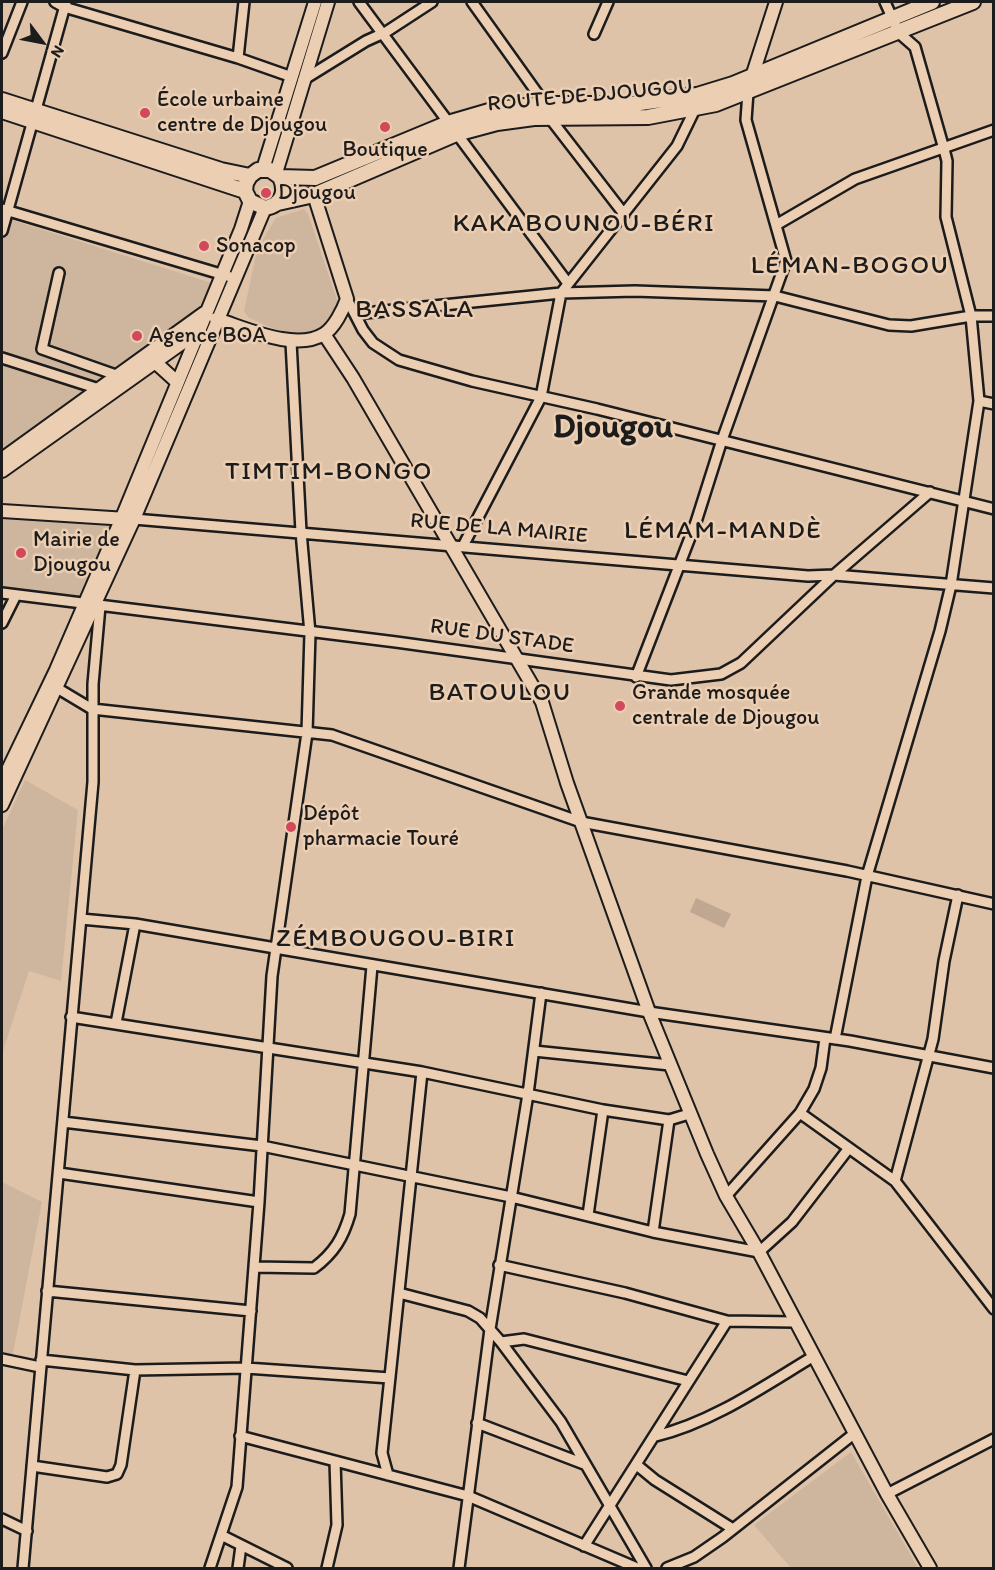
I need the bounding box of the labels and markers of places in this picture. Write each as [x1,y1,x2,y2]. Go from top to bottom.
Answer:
place label: École urbaine centre de Djougou [157,87,327,138]
marker: École urbaine centre de Djougou [138,106,152,120]
marker: Boutique [378,120,392,134]
place label: Boutique [342,137,428,163]
place label: Djougou [278,180,356,206]
marker: Djougou [259,186,273,200]
place label: Sonacop [216,233,296,259]
marker: Sonacop [197,239,211,253]
place label: Agence BOA [149,323,267,349]
marker: Agence BOA [130,329,144,343]
place label: Mairie de Djougou [33,527,120,578]
marker: Mairie de Djougou [14,546,28,560]
place label: Grande mosquée centrale de Djougou [632,680,819,732]
marker: Grande mosquée centrale de Djougou [613,699,627,713]
place label: Dépôt pharmacie Touré [303,801,459,852]
marker: Dépôt pharmacie Touré [284,820,298,834]

